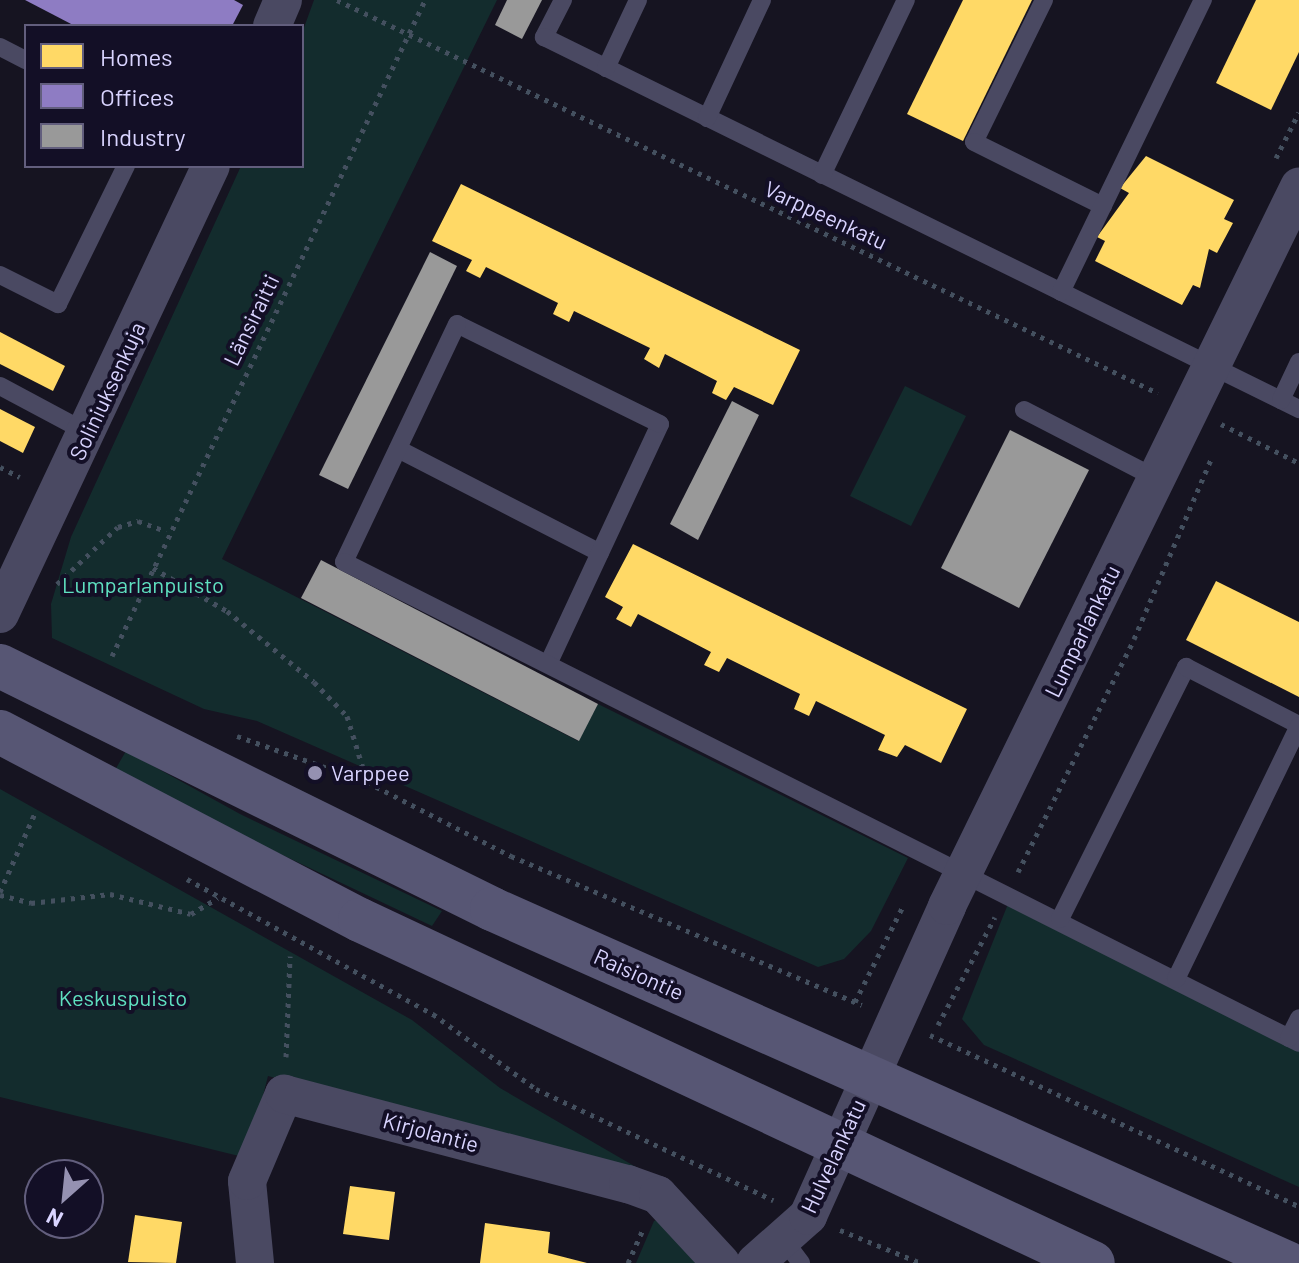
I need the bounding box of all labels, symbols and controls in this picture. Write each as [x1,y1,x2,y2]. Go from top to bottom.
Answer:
legend [24,24,304,168]
text: Homes [100,42,173,71]
text: Offices [100,82,174,111]
text: Industry [100,122,186,151]
street label: Varppeenkatu [760,175,892,255]
street label: Länsiraitti [218,270,284,370]
street label: Soliniuksenkuja [63,318,151,464]
street label: Lumparlankatu [1039,561,1125,701]
park label: Lumparlanpuisto [62,572,224,598]
place label: Varppee [331,760,410,786]
marker: Varppee [306,764,324,782]
street label: Raisiontie [590,942,688,1006]
park label: Keskuspuisto [59,985,187,1011]
street label: Hulvelankatu [795,1095,871,1217]
street label: Kirjolantie [380,1107,482,1157]
north arrow [24,1159,104,1239]
text: N [42,1204,66,1234]

